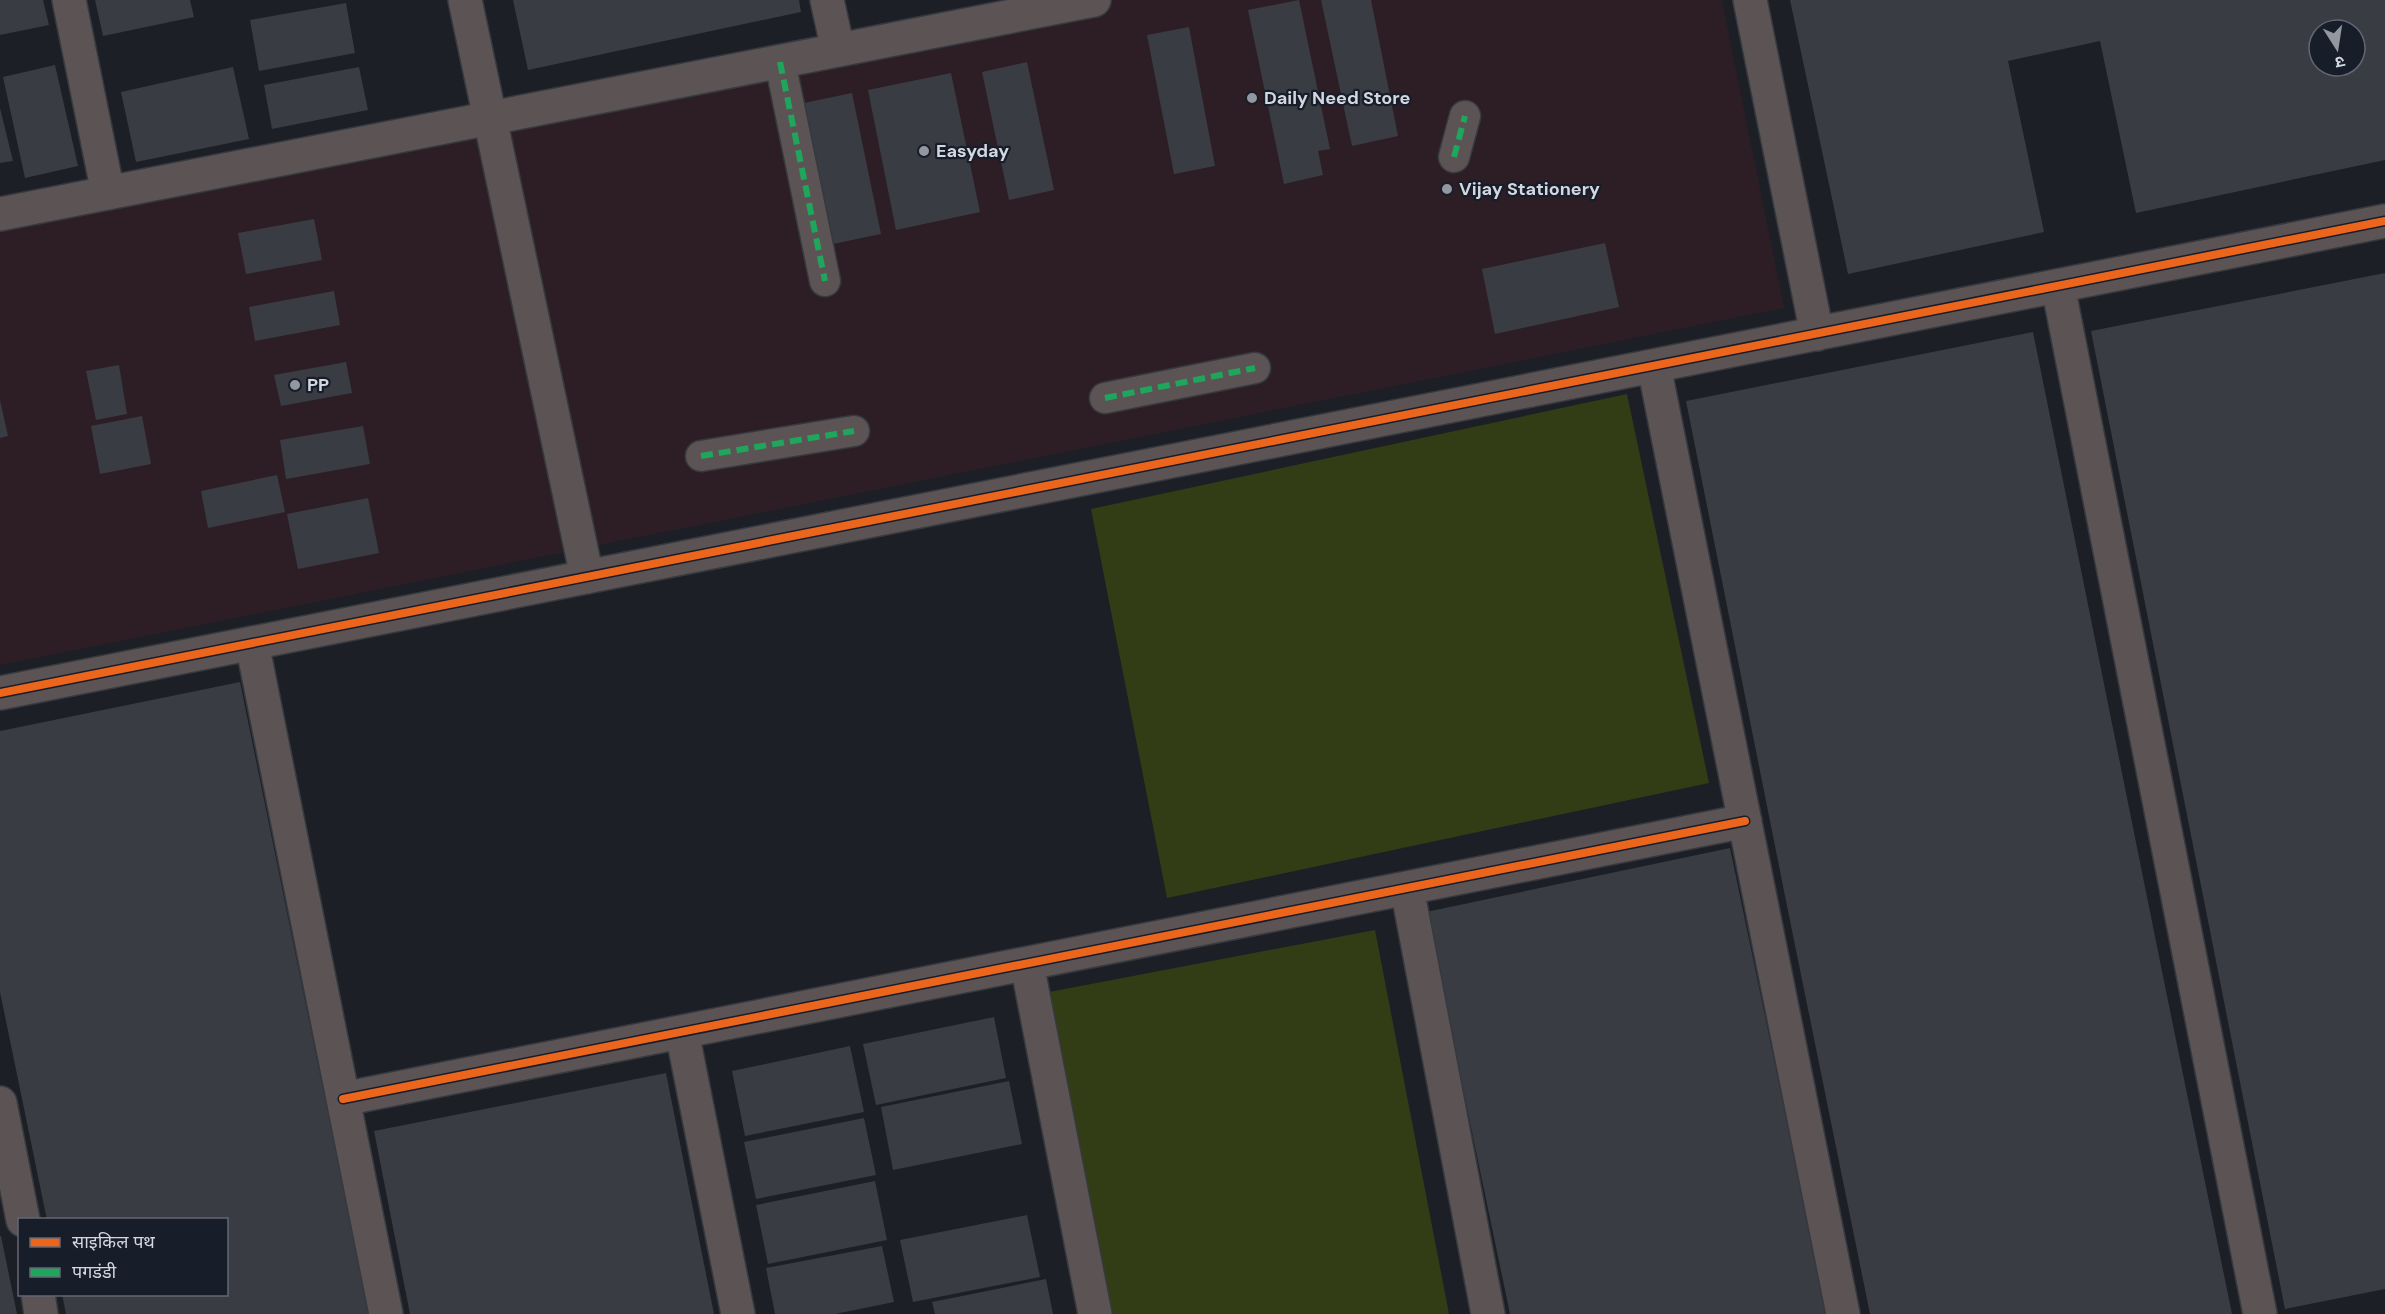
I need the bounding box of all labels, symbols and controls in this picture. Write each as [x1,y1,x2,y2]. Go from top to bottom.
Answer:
north arrow [2307,18,2367,78]
text: उ [2333,51,2347,74]
place label: Daily Need Store [1264,86,1411,110]
marker: Daily Need Store [1245,91,1259,105]
place label: Easyday [936,139,1009,163]
marker: Easyday [917,144,931,158]
place label: Vijay Stationery [1459,177,1600,201]
marker: Vijay Stationery [1440,182,1454,196]
place label: PP [307,373,329,397]
marker: PP [288,378,302,392]
legend [18,1218,228,1296]
text: साइकिल पथ [72,1230,155,1254]
text: पगडंडी [72,1260,117,1284]

